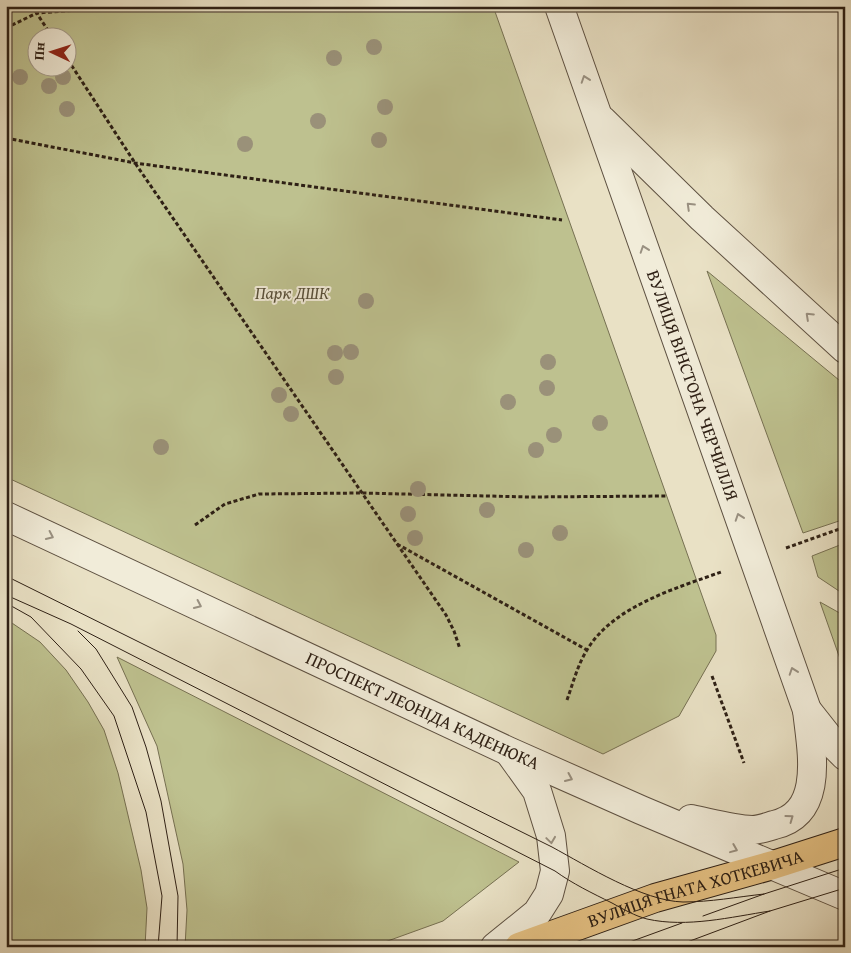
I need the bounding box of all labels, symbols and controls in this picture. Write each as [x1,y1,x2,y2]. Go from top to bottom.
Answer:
north arrow [28,28,78,78]
text: Пн [28,41,50,61]
one-way arrow [580,75,590,83]
one-way arrow [686,203,695,212]
one-way arrow [640,245,650,253]
street label: ВУЛИЦЯ ВІНСТОНА ЧЕРЧИЛЛЯ [640,266,746,504]
park label: Парк ДШК [255,279,330,306]
one-way arrow [805,313,814,322]
one-way arrow [735,514,745,522]
one-way arrow [45,530,54,541]
one-way arrow [193,599,202,610]
street label: ПРОСПЕКТ ЛЕОНІДА КАДЕНЮКА [302,644,544,776]
one-way arrow [789,667,799,675]
one-way arrow [564,771,573,782]
one-way arrow [784,815,793,823]
one-way arrow [545,837,556,845]
street label: ВУЛИЦЯ ГНАТА ХОТКЕВИЧА [584,842,807,934]
one-way arrow [729,843,738,853]

